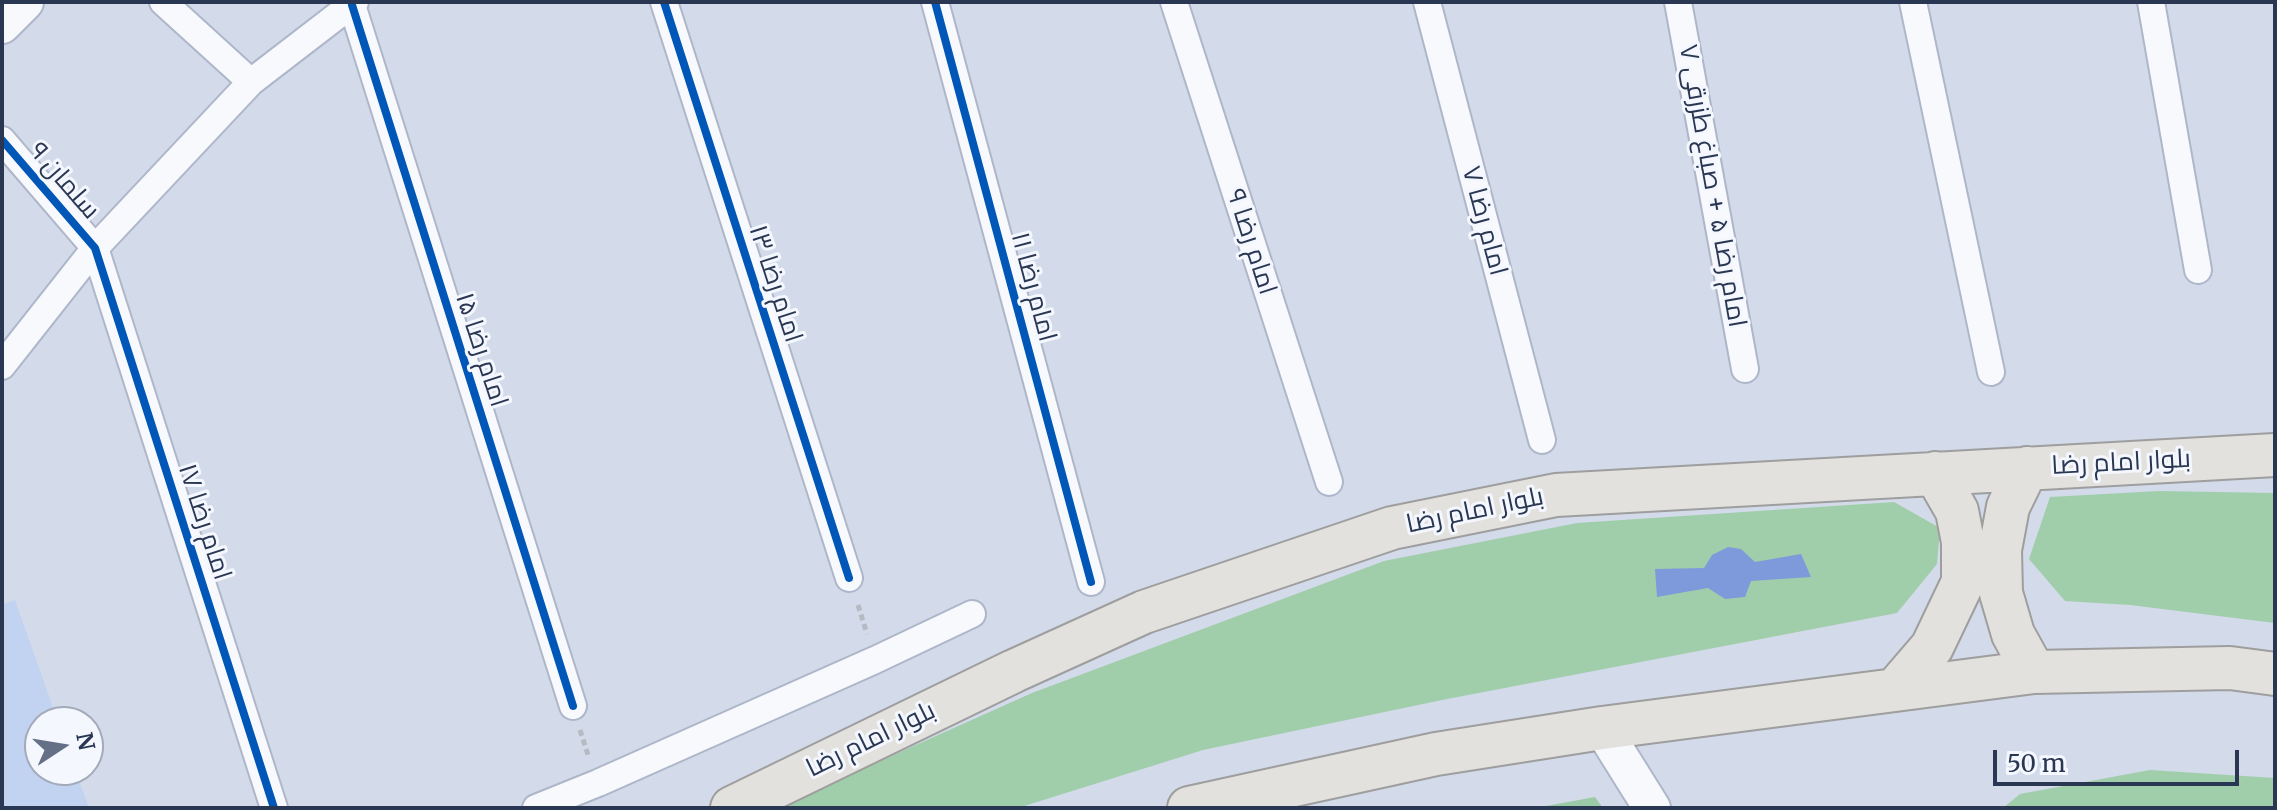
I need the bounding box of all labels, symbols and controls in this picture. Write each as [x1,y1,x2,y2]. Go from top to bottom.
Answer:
street label: امام رضا ۵ + صباغ طزرقی ۷ [1672,42,1752,330]
street label: سلمان ۹ [22,136,106,226]
street label: امام رضا ۷ [1454,163,1514,279]
street label: امام رضا ۹ [1219,185,1283,299]
street label: امام رضا ۱۳ [741,221,809,347]
street label: امام رضا ۱۱ [1003,229,1063,345]
street label: امام رضا ۱۵ [448,289,514,411]
street label: بلوار امام رضا [2050,444,2192,482]
street label: امام رضا ۱۷ [171,460,237,584]
street label: بلوار امام رضا [1403,481,1547,541]
street label: بلوار امام رضا [801,695,941,785]
north arrow [24,706,104,786]
text: N [70,730,101,753]
scale bar [1997,734,2243,784]
text: 50 m [2007,748,2066,779]

